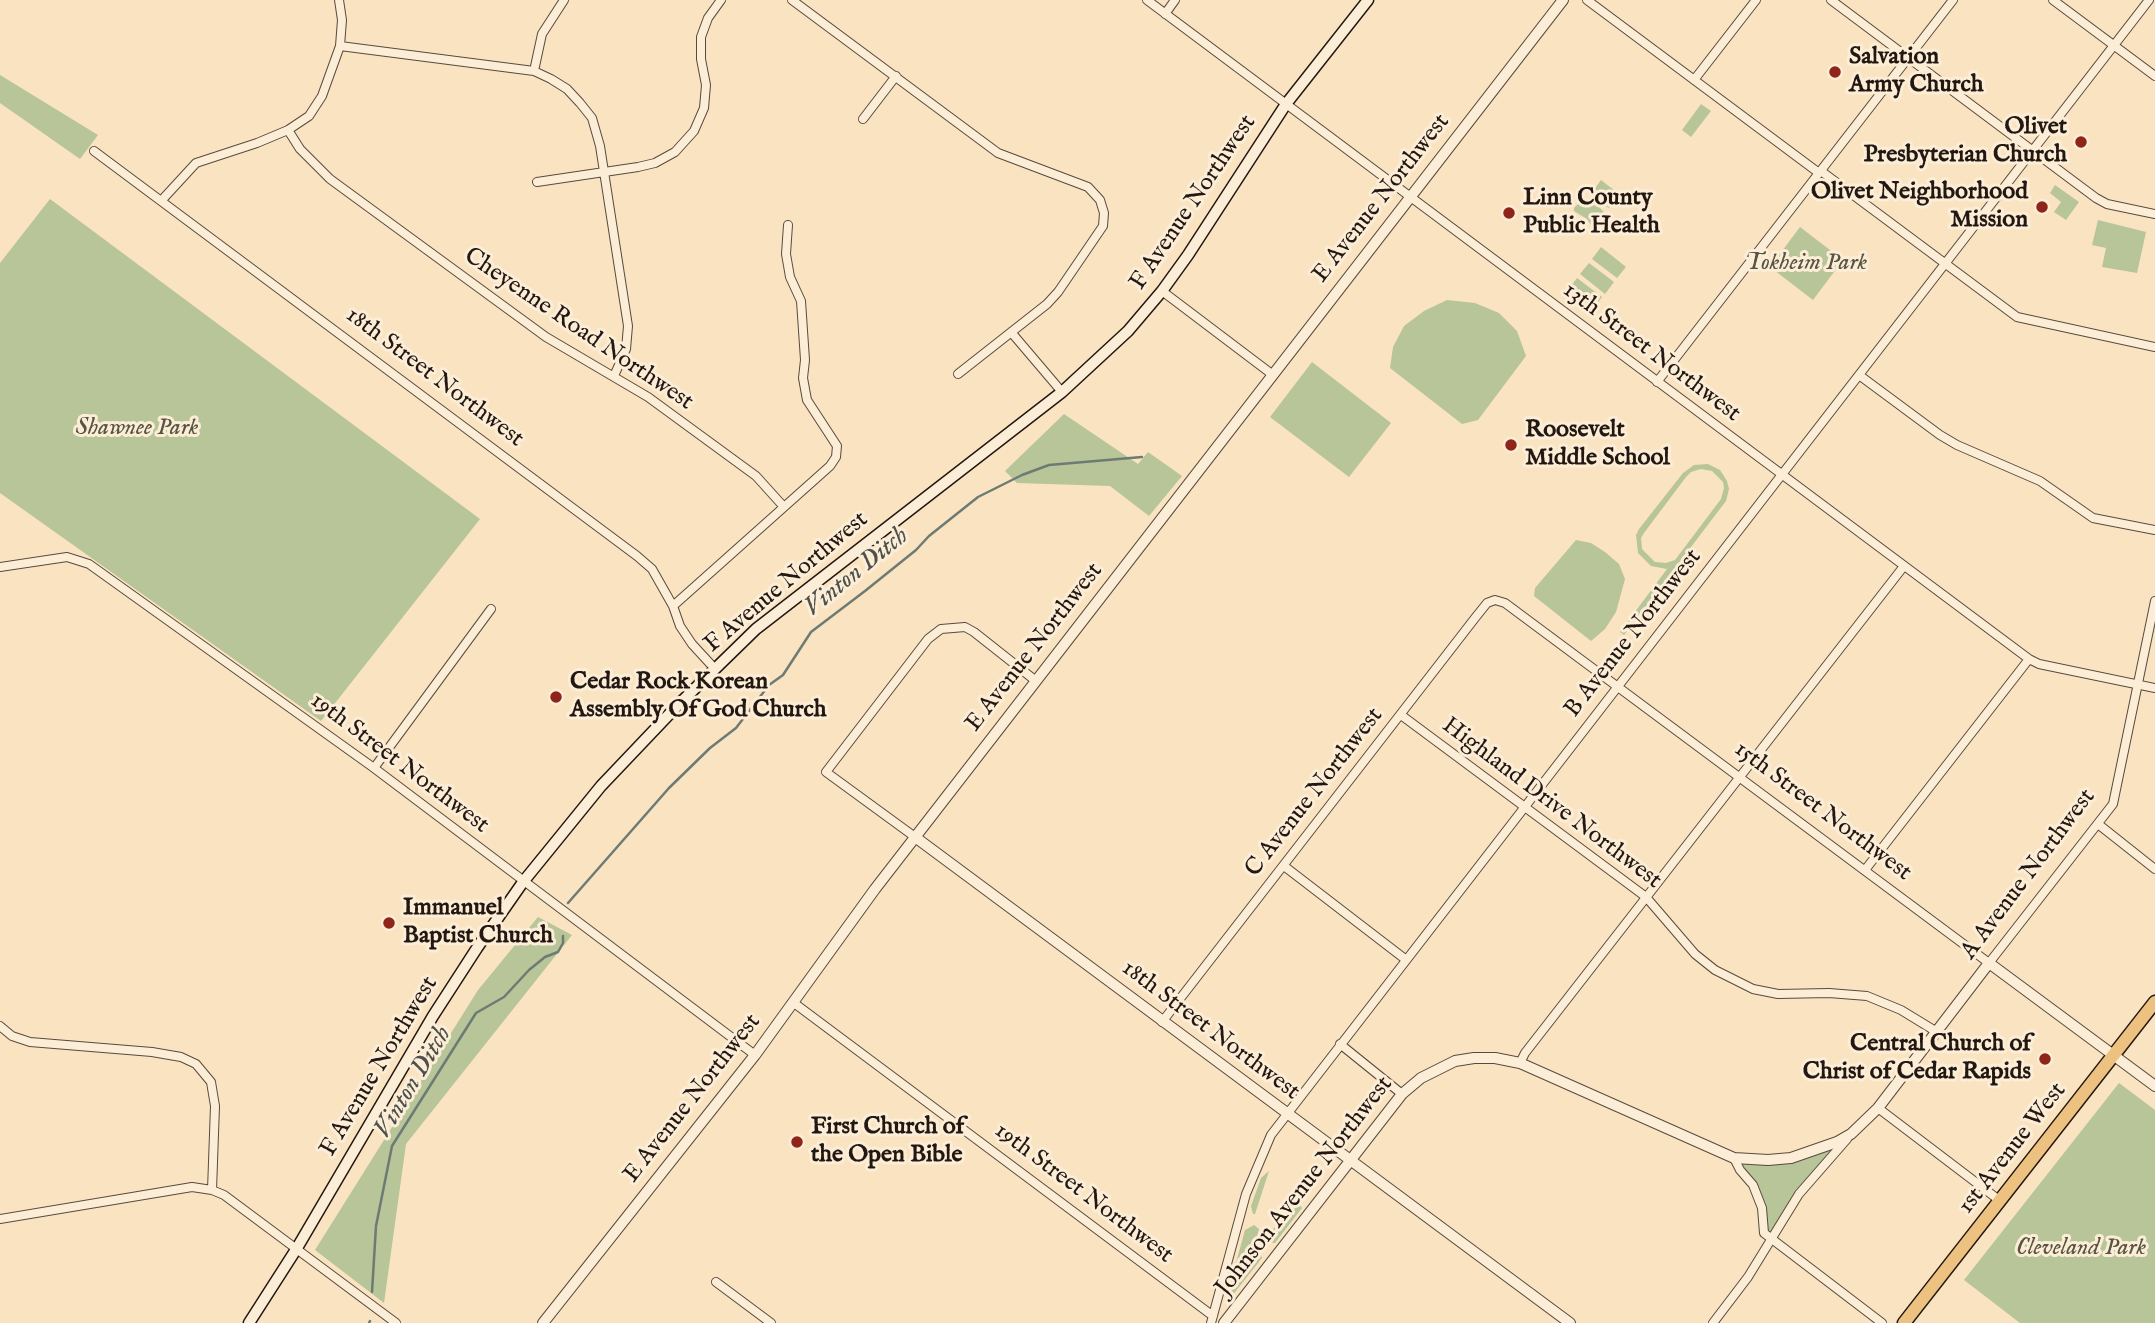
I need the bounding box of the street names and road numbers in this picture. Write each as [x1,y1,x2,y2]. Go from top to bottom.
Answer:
street label: E Avenue Northwest [1307,109,1457,289]
street label: F Avenue Northwest [1125,110,1263,296]
street label: Cheyenne Road Northwest [458,242,698,418]
street label: 13th Street Northwest [1557,277,1745,429]
street label: 18th Street Northwest [339,302,529,454]
street label: F Avenue Northwest [699,506,875,660]
street label: B Avenue Northwest [1559,544,1709,724]
street label: E Avenue Northwest [960,558,1110,738]
street label: 19th Street Northwest [304,687,494,841]
street label: C Avenue Northwest [1240,703,1390,883]
street label: Highland Drive Northwest [1436,712,1666,896]
street label: 15th Street Northwest [1728,736,1916,888]
street label: A Avenue Northwest [1956,784,2102,966]
street label: 18th Street Northwest [1115,955,1305,1107]
street label: F Avenue Northwest [315,972,445,1162]
street label: E Avenue Northwest [618,1009,768,1189]
street label: Johnson Avenue Northwest [1210,1071,1400,1303]
street label: 1st Avenue West [1953,1078,2073,1220]
street label: 19th Street Northwest [988,1117,1178,1271]

